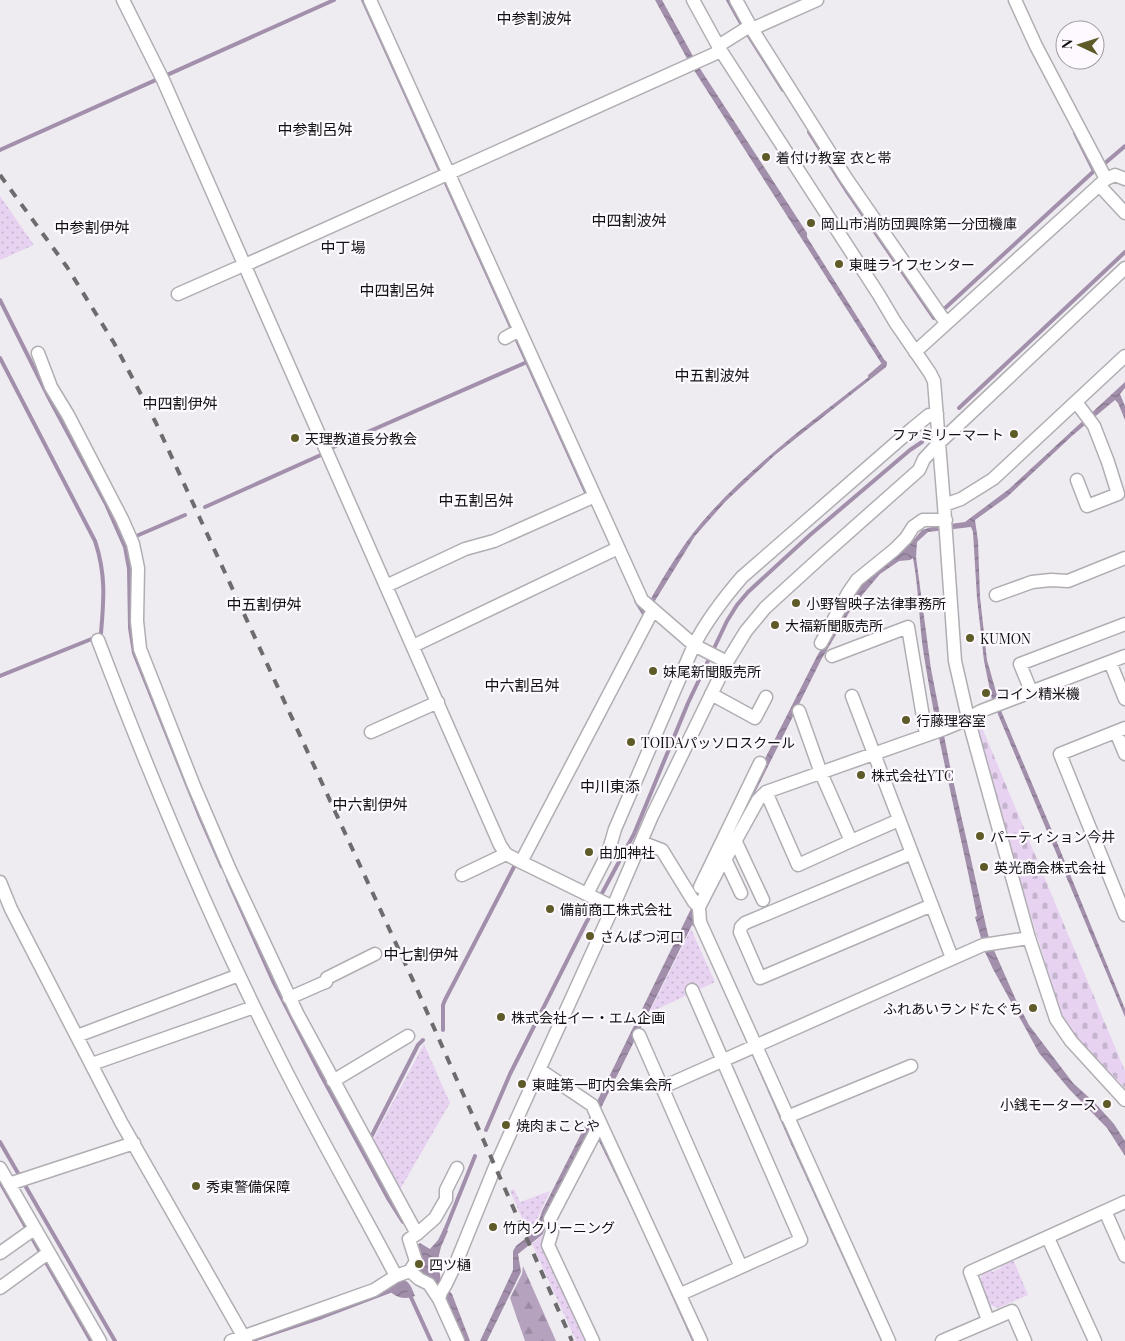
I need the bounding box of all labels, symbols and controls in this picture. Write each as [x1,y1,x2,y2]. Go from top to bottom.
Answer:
district label: 中参割波舛 [496,8,572,28]
north arrow [1055,20,1105,70]
text: N [1057,38,1076,50]
district label: 中参割呂舛 [277,119,353,139]
place label: 着付け教室 衣と帯 [776,148,892,167]
marker: 着付け教室 衣と帯 [760,151,772,163]
district label: 中四割波舛 [591,210,667,230]
place label: 岡山市消防団興除第一分団機庫 [821,214,1017,233]
district label: 中参割伊舛 [54,217,130,237]
marker: 岡山市消防団興除第一分団機庫 [805,217,817,229]
district label: 中丁場 [320,237,366,257]
place label: 東畦ライフセンター [849,255,975,274]
marker: 東畦ライフセンター [833,258,845,270]
district label: 中四割呂舛 [359,280,435,300]
district label: 中五割波舛 [674,365,750,385]
district label: 中四割伊舛 [142,393,218,413]
place label: ファミリーマート [892,425,1004,444]
marker: ファミリーマート [1008,428,1020,440]
place label: 天理教道長分教会 [305,429,417,448]
marker: 天理教道長分教会 [289,432,301,444]
district label: 中五割呂舛 [438,490,514,510]
district label: 中五割伊舛 [226,594,302,614]
place label: 小野智映子法律事務所 [806,594,946,613]
marker: 小野智映子法律事務所 [790,597,802,609]
place label: 大福新聞販売所 [785,616,883,635]
marker: 大福新聞販売所 [769,619,781,631]
place label: KUMON [980,629,1031,648]
marker: KUMON [964,632,976,644]
place label: 妹尾新聞販売所 [663,662,761,681]
marker: 妹尾新聞販売所 [647,665,659,677]
district label: 中六割呂舛 [484,675,560,695]
place label: コイン精米機 [996,684,1080,703]
marker: コイン精米機 [980,687,992,699]
place label: 行藤理容室 [916,711,986,730]
marker: 行藤理容室 [900,714,912,726]
place label: TOIDAパッソロスクール [641,733,795,752]
marker: TOIDAパッソロスクール [625,736,637,748]
place label: 株式会社YTC [871,766,954,785]
marker: 株式会社YTC [855,769,867,781]
district label: 中川東添 [580,776,640,796]
district label: 中六割伊舛 [332,794,408,814]
place label: パーティション今井 [990,827,1115,846]
marker: パーティション今井 [974,830,986,842]
place label: 由加神社 [599,843,655,862]
marker: 由加神社 [583,846,595,858]
place label: 英光商会株式会社 [994,858,1106,877]
marker: 英光商会株式会社 [978,861,990,873]
place label: 備前商工株式会社 [560,900,672,919]
marker: 備前商工株式会社 [544,903,556,915]
place label: さんぱつ河口 [600,927,684,946]
marker: さんぱつ河口 [584,930,596,942]
district label: 中七割伊舛 [383,944,459,964]
place label: ふれあいランドたぐち [883,999,1023,1018]
marker: ふれあいランドたぐち [1027,1002,1039,1014]
place label: 株式会社イー・エム企画 [511,1008,665,1027]
marker: 株式会社イー・エム企画 [495,1011,507,1023]
place label: 東畦第一町内会集会所 [532,1075,672,1094]
marker: 東畦第一町内会集会所 [516,1078,528,1090]
place label: 小銭モータース [1000,1095,1097,1114]
marker: 小銭モータース [1101,1098,1113,1110]
place label: 焼肉まことや [516,1116,600,1135]
marker: 焼肉まことや [500,1119,512,1131]
place label: 秀東警備保障 [206,1177,290,1196]
marker: 秀東警備保障 [190,1180,202,1192]
place label: 竹内クリーニング [503,1218,615,1237]
marker: 竹内クリーニング [487,1221,499,1233]
place label: 四ツ樋 [429,1255,471,1274]
marker: 四ツ樋 [413,1258,425,1270]

